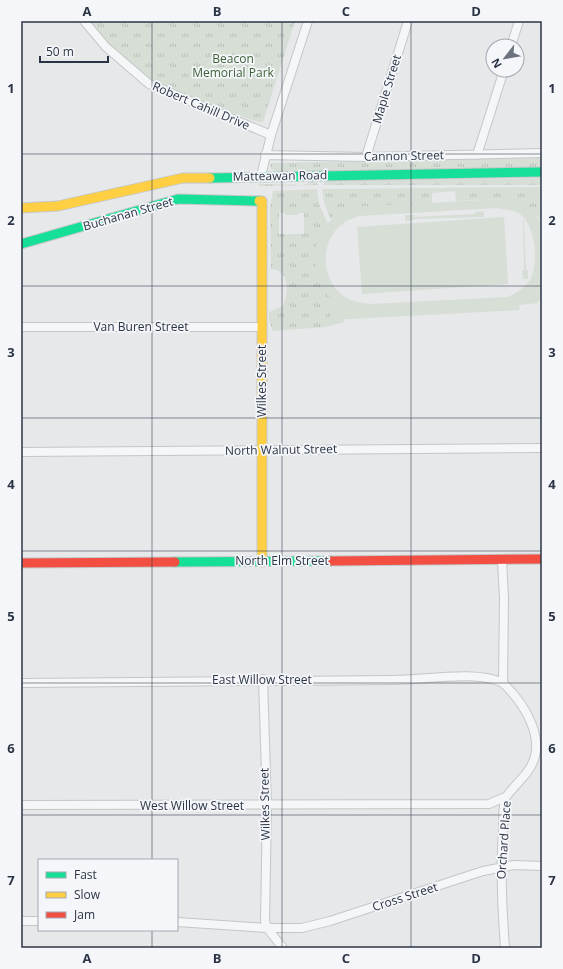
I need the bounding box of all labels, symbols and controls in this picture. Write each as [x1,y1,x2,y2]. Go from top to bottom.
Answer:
text: A [83,2,92,20]
text: B [213,2,222,20]
text: C [342,2,350,20]
text: D [471,2,481,20]
scale bar [40,38,108,64]
north arrow [485,38,525,78]
text: 50 m [46,43,74,60]
park label: Beacon Memorial Park [192,50,275,81]
street label: Maple Street [368,52,405,125]
text: N [487,56,505,71]
street label: Robert Cahill Drive [150,77,253,134]
text: 1 [7,79,15,97]
text: 1 [548,79,556,97]
street label: Cannon Street [364,146,444,165]
street label: Matteawan Road [233,166,327,185]
street label: Buchanan Street [81,193,175,234]
text: 2 [7,211,15,229]
text: 2 [548,211,556,229]
street label: Van Buren Street [93,318,189,335]
text: 3 [7,343,15,361]
text: 3 [548,343,556,361]
street label: Wilkes Street [253,345,270,417]
street label: North Walnut Street [225,440,337,459]
text: 4 [7,475,15,493]
text: 4 [548,475,556,493]
street label: North Elm Street [235,552,329,569]
text: 5 [7,607,15,625]
text: 5 [548,607,556,625]
street label: East Willow Street [212,671,312,688]
text: 6 [7,739,15,757]
text: 6 [548,739,556,757]
street label: Wilkes Street [255,768,274,840]
street label: West Willow Street [140,797,244,814]
street label: Orchard Place [492,800,515,880]
legend [38,859,178,931]
text: Fast [74,866,97,883]
text: 7 [7,871,15,889]
text: 7 [548,871,556,889]
street label: Cross Street [370,878,440,915]
text: Slow [74,886,101,903]
text: Jam [73,906,95,923]
text: A [83,949,92,967]
text: B [213,949,222,967]
text: C [342,949,350,967]
text: D [471,949,481,967]

